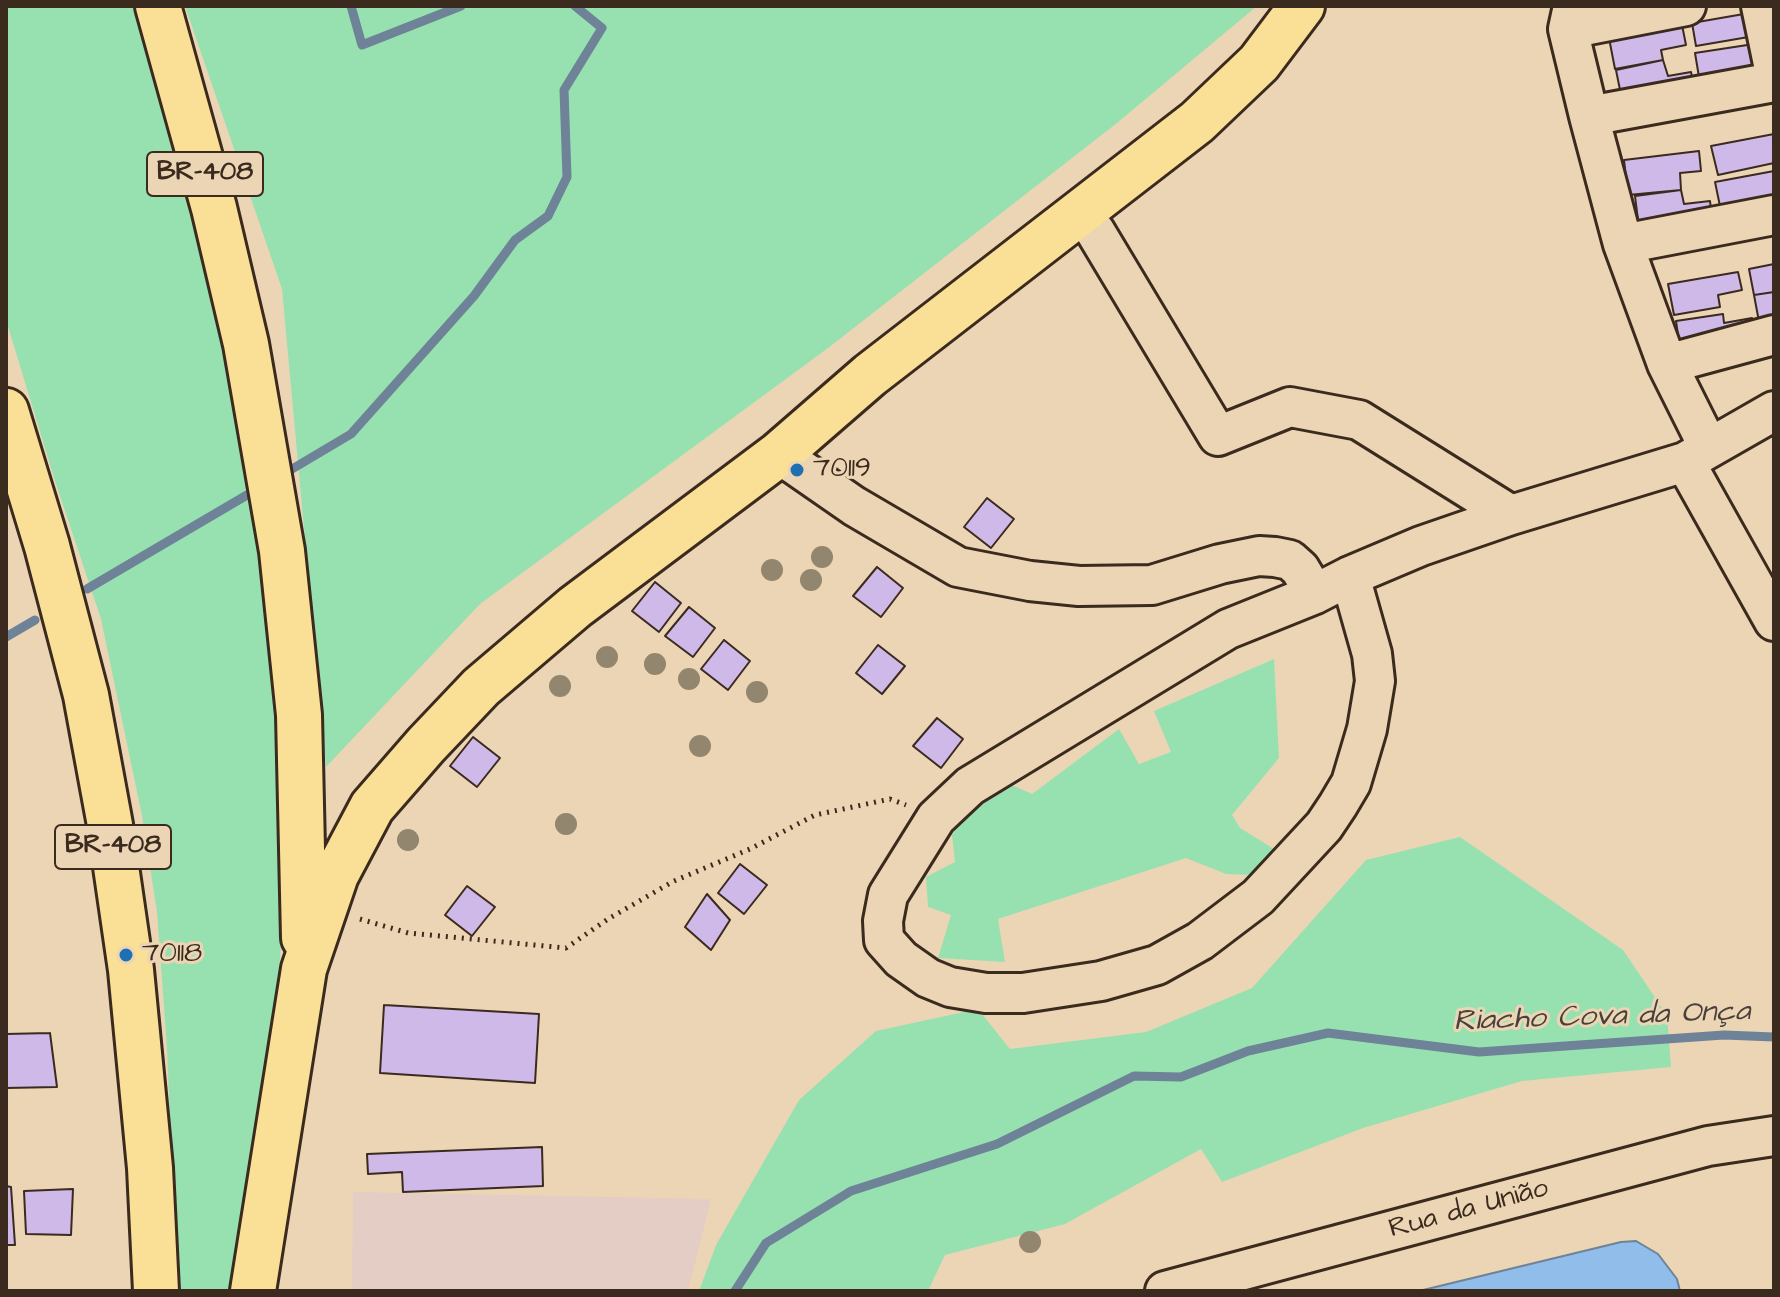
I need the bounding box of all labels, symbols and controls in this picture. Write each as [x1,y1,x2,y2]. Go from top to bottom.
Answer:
road number: BR-408 [147,152,263,196]
place label: 70119 [813,453,871,487]
marker: 70119 [788,461,806,479]
road number: BR-408 [55,825,171,869]
place label: 70118 [142,938,202,972]
marker: 70118 [117,946,135,964]
water label: Riacho Cova da Onça [1453,995,1751,1041]
street label: Rua da União [1386,1173,1552,1247]

